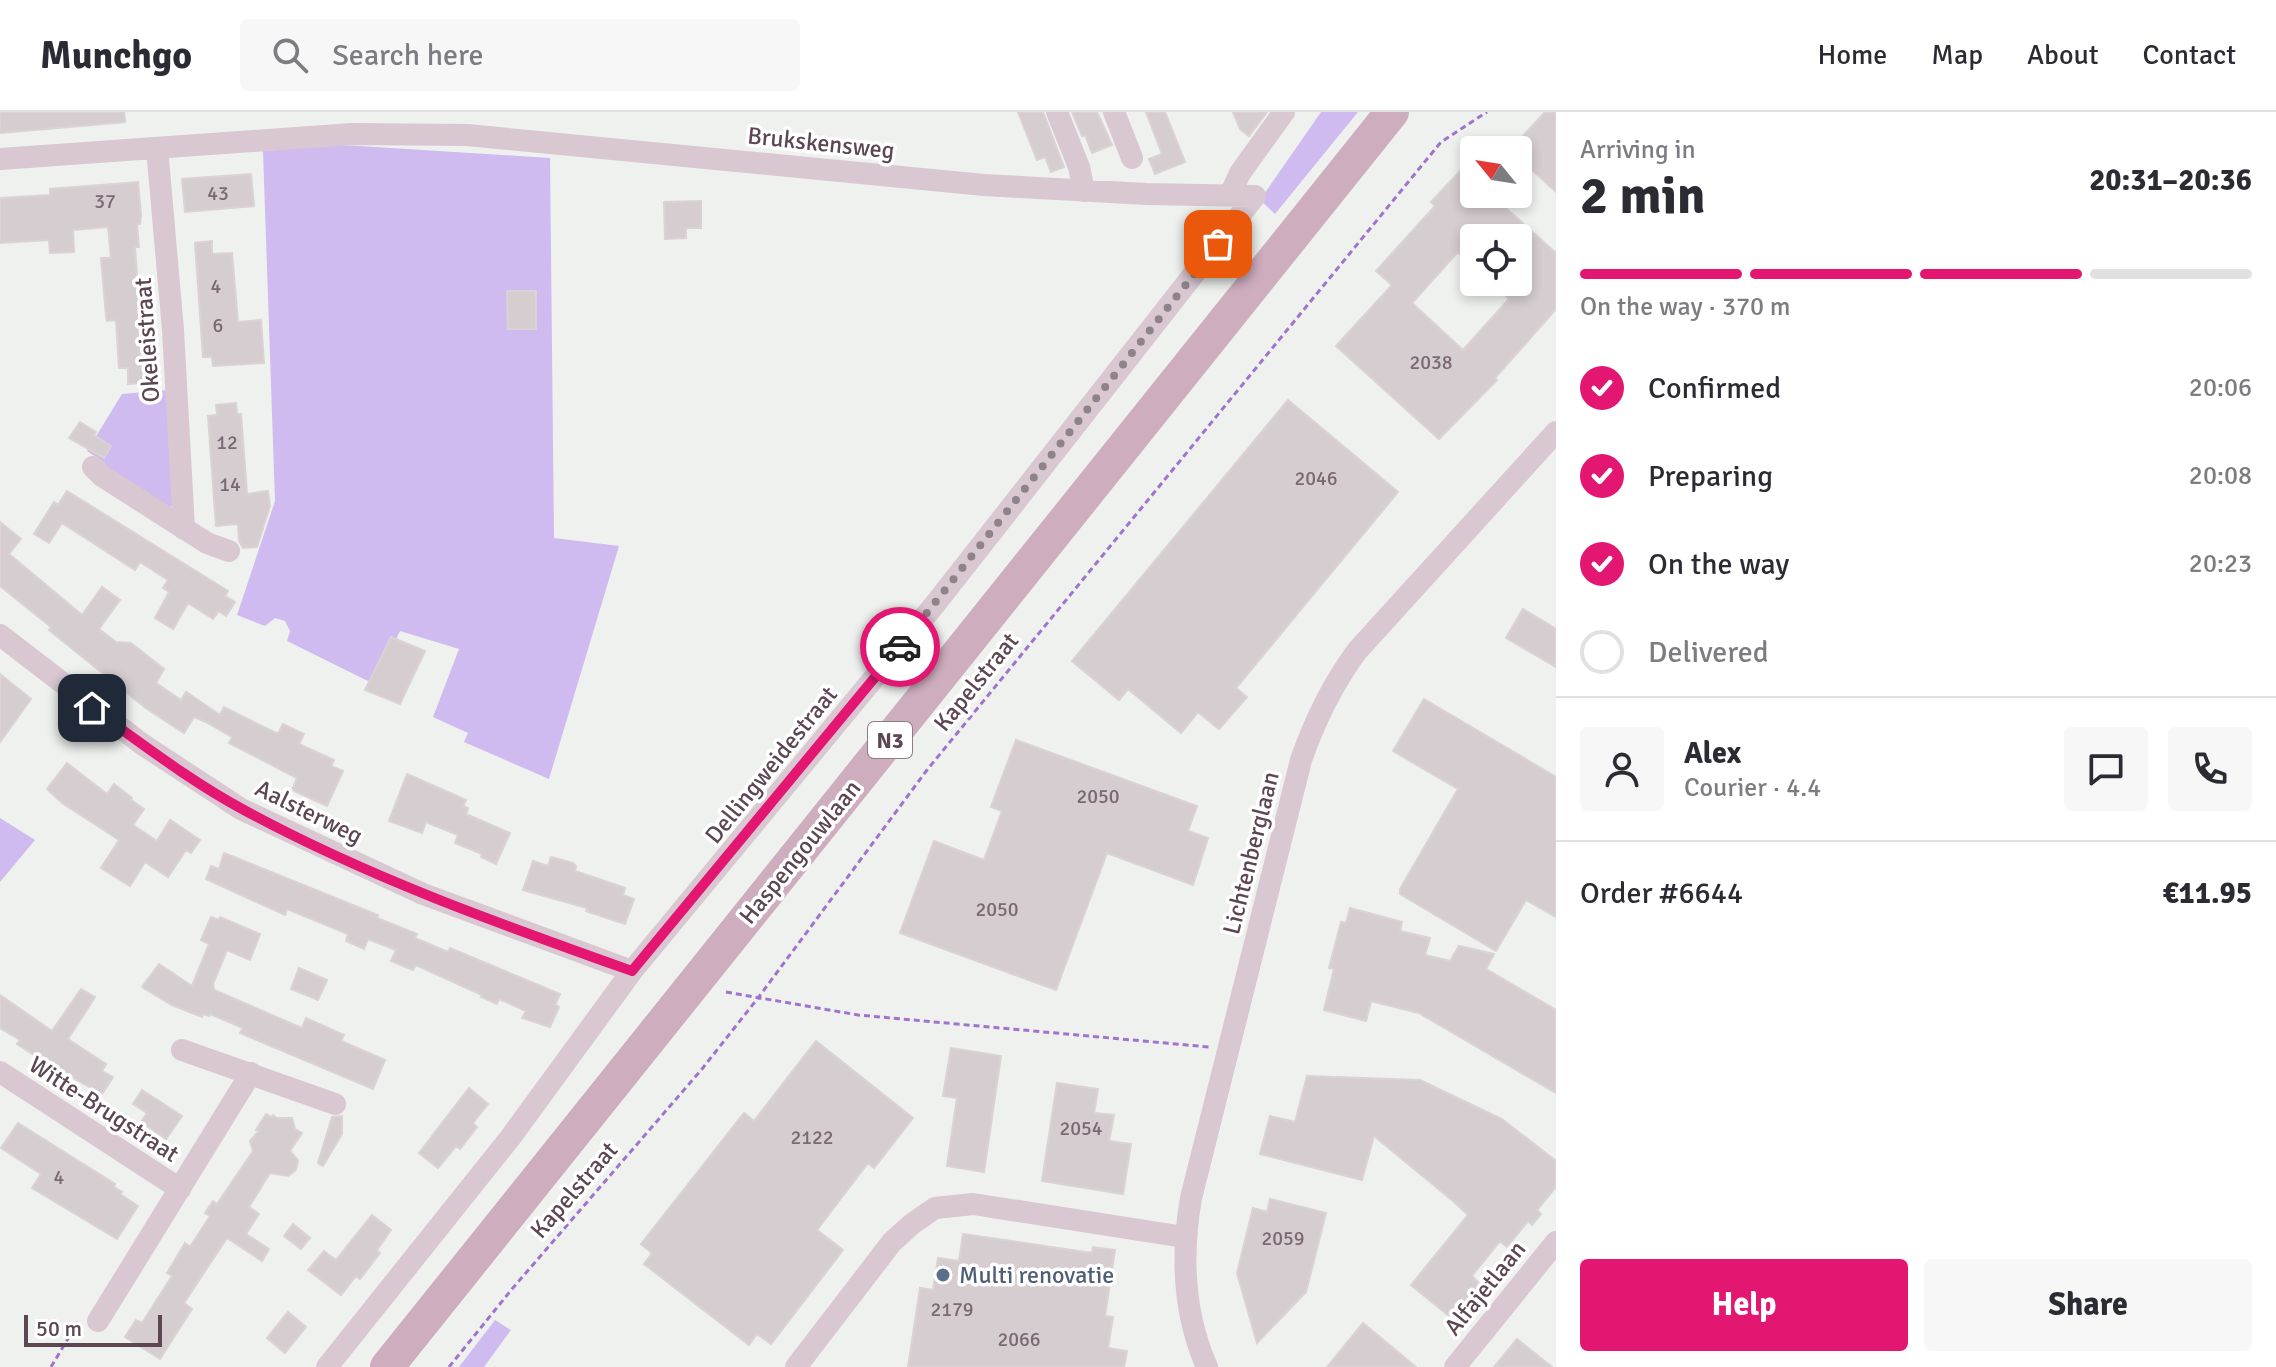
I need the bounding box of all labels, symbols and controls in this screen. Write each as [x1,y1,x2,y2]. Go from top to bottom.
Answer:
search box [240,19,800,91]
text: Munchgo [40,32,192,79]
icon: search [268,33,312,77]
text: Search here [332,37,483,74]
text: Home [1818,38,1887,72]
text: Map [1931,38,1983,72]
text: About [2027,38,2099,72]
text: Contact [2143,38,2236,72]
street label: Brukskensweg [746,120,896,166]
text: Arriving in [1580,134,1696,166]
north arrow [1460,136,1532,208]
map controls [1460,136,1532,296]
text: 20:31–20:36 [2089,162,2252,199]
text: 2 min [1580,164,1706,228]
house number: 43 [207,181,229,206]
house number: 37 [94,189,116,214]
pin [1184,210,1252,278]
icon: bag [1196,222,1240,266]
button: locate [1460,224,1532,296]
house number: 4 [211,274,222,299]
street label: Okeleistraat [128,277,166,403]
text: On the way · 370 m [1580,291,1790,323]
house number: 6 [213,313,223,338]
house number: 2038 [1409,350,1453,375]
icon: check [1580,366,1624,410]
text: Confirmed [1648,370,1781,407]
text: 20:06 [2189,372,2252,404]
house number: 12 [216,430,238,455]
icon: check [1580,454,1624,498]
text: Preparing [1648,458,1773,495]
text: 20:08 [2189,460,2252,492]
house number: 2046 [1294,466,1338,491]
house number: 14 [219,472,241,497]
icon: check [1580,542,1624,586]
text: On the way [1648,546,1789,583]
text: 20:23 [2189,548,2252,580]
courier [860,607,940,687]
icon: car [878,625,922,669]
street label: Kapelstraat [927,627,1025,737]
text: Delivered [1648,634,1769,671]
pin [58,674,126,742]
street label: Dellingweidestraat [698,680,844,850]
icon: home [70,686,114,730]
road number: N3 [868,722,912,758]
button: person [1580,727,1664,811]
button: chat [2064,727,2148,811]
button: phone [2168,727,2252,811]
text: Alex [1684,735,1741,772]
street label: Lichtenberglaan [1216,768,1286,938]
text: Courier · 4.4 [1684,772,1821,804]
street label: Aalsterweg [250,773,368,851]
street label: Haspengouwlaan [733,774,867,930]
house number: 2050 [1076,784,1120,809]
text: Order #6644 [1580,875,1743,912]
text: €11.95 [2162,875,2252,912]
house number: 2050 [975,897,1019,922]
street label: Witte-Brugstraat [23,1049,185,1169]
house number: 2054 [1059,1116,1103,1141]
house number: 2122 [790,1125,834,1150]
street label: Kapelstraat [524,1136,624,1244]
house number: 4 [54,1165,65,1190]
house number: 2059 [1261,1226,1305,1251]
street label: Alfajetlaan [1438,1235,1532,1341]
button: Help [1580,1259,1908,1351]
button: Share [1924,1259,2252,1351]
place label: Multi renovatie [959,1260,1114,1290]
marker: Multi renovatie [934,1266,952,1284]
house number: 2179 [930,1297,974,1322]
scale bar [24,1311,162,1347]
text: 50 m [36,1315,82,1342]
house number: 2066 [997,1327,1041,1352]

